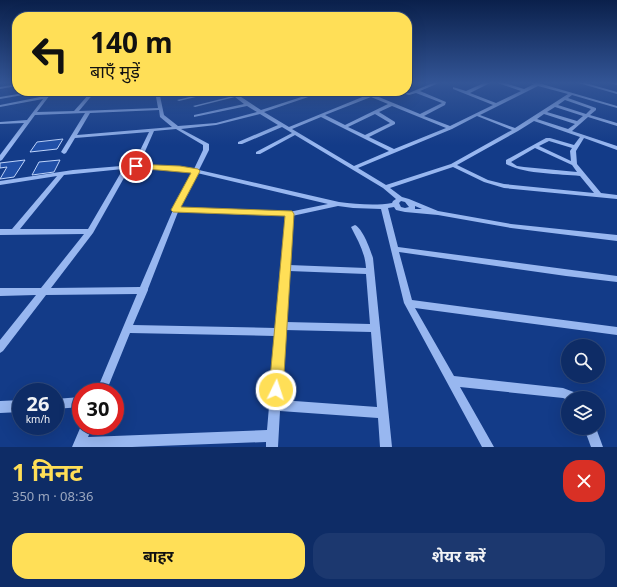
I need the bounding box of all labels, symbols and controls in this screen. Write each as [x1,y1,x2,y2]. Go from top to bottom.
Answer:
text: 140 m [90,23,173,61]
icon: left [24,28,76,80]
text: बाएँ मुड़ें [90,59,140,83]
pin [119,149,153,183]
icon: arrive [125,155,147,177]
map controls [561,339,605,435]
button: search [561,339,605,383]
position arrow [255,369,297,411]
speed limit sign: 30 [72,383,124,435]
text: 26 [27,390,49,417]
button: layers [561,391,605,435]
text: km/h [26,412,50,426]
text: 1 मिनट [12,455,82,488]
button: close [563,460,605,502]
text: 350 m · 08:36 [12,487,93,505]
button: बाहर [12,533,305,579]
button: शेयर करें [313,533,605,579]

